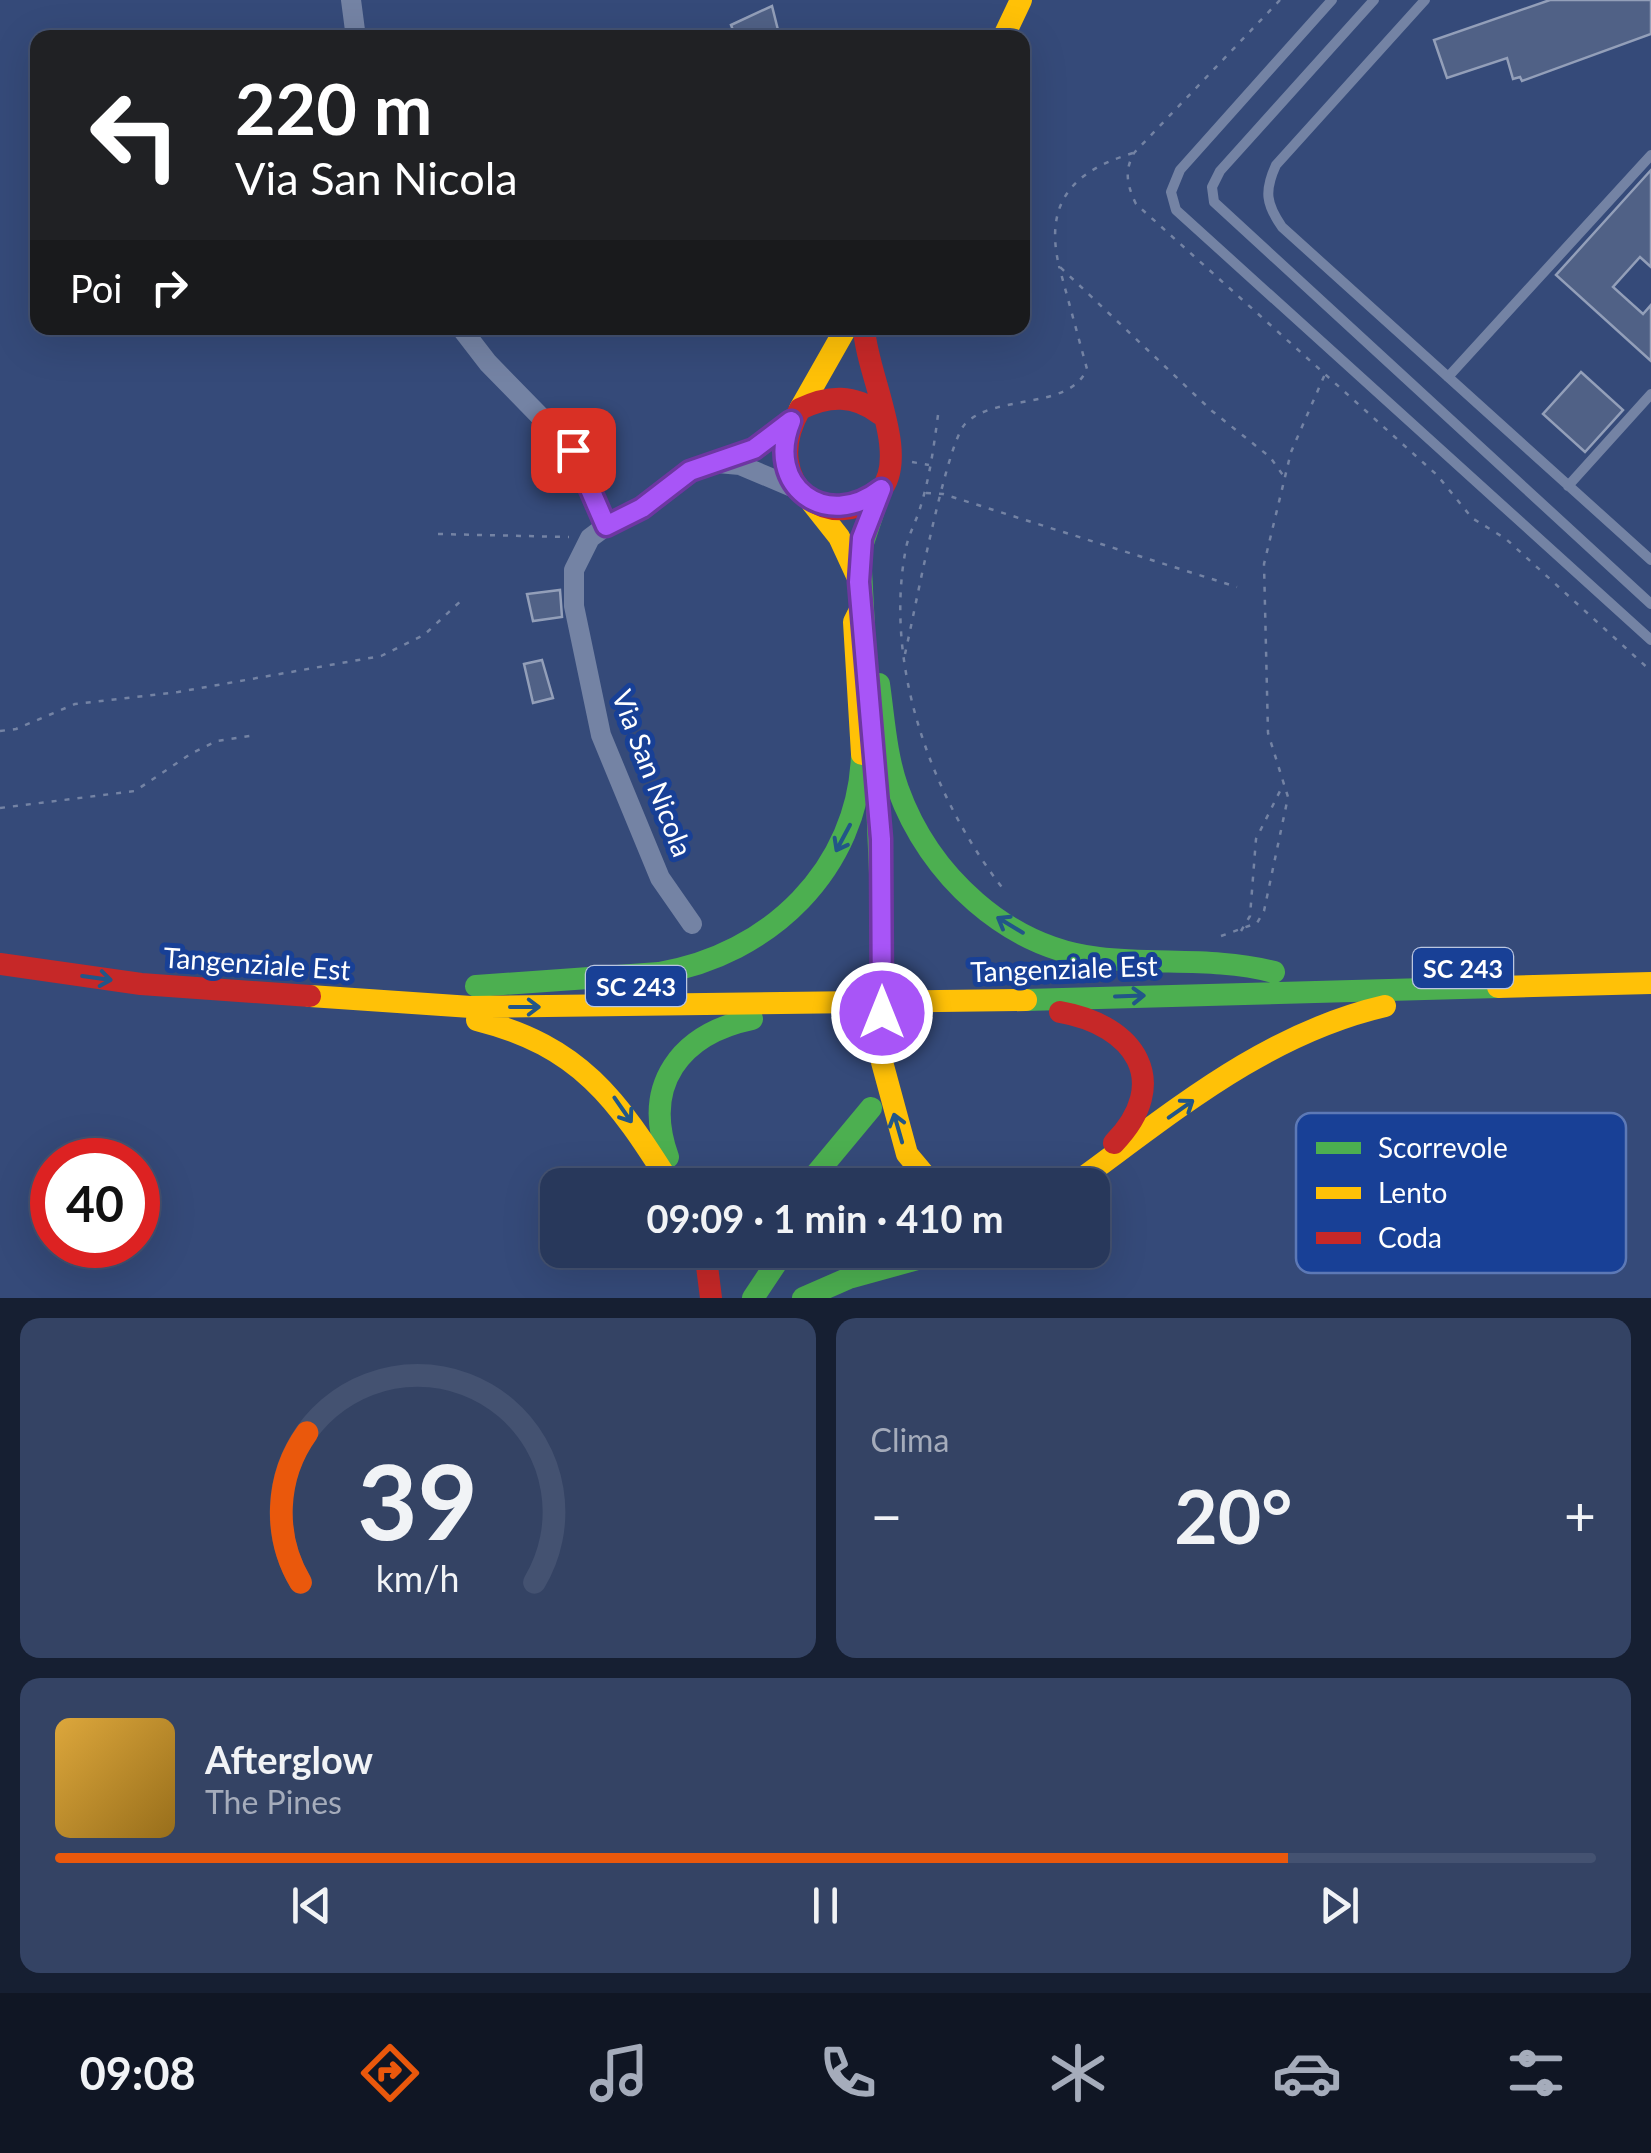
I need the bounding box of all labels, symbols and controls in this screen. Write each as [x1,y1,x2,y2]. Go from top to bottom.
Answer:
text: 220 m [235,66,432,150]
icon: left [70,70,200,200]
text: Via San Nicola [235,151,518,205]
icon: right [142,260,197,315]
text: Poi [70,265,122,311]
pin [531,408,616,493]
icon: arrive [546,423,601,478]
street label: Via San Nicola [606,685,700,861]
one-way arrow [833,822,852,852]
one-way arrow [996,915,1025,935]
street label: Tangenziale Est [162,939,352,987]
street label: Tangenziale Est [970,948,1158,988]
road number: SC 243 [1413,948,1513,988]
position arrow [830,961,934,1065]
road number: SC 243 [586,966,686,1006]
one-way arrow [80,970,112,988]
one-way arrow [1114,987,1146,1006]
one-way arrow [508,998,541,1016]
one-way arrow [612,1095,633,1123]
one-way arrow [1167,1099,1195,1120]
one-way arrow [888,1113,906,1144]
legend [1296,1113,1626,1273]
text: Scorrevole [1378,1130,1508,1164]
speed limit sign: 40 [30,1138,160,1268]
text: Lento [1378,1175,1447,1209]
text: 09:09 · 1 min · 410 m [646,1195,1004,1241]
text: Coda [1378,1220,1442,1254]
text: Clima [871,1420,949,1459]
text: 39 [357,1437,478,1562]
text: 20° [1174,1470,1292,1560]
text: − [871,1482,902,1548]
text: + [1564,1482,1596,1548]
text: km/h [376,1557,460,1600]
text: Afterglow [205,1736,373,1782]
text: The Pines [205,1782,342,1821]
icon: previous [284,1878,339,1933]
icon: pause [798,1878,853,1933]
icon: next [1312,1878,1367,1933]
icon: directions [355,2038,425,2108]
icon: music [584,2038,654,2108]
icon: phone [813,2038,883,2108]
icon: climate [1043,2038,1113,2108]
icon: car [1272,2038,1342,2108]
icon: filters [1501,2038,1571,2108]
text: 09:08 [80,2046,196,2100]

